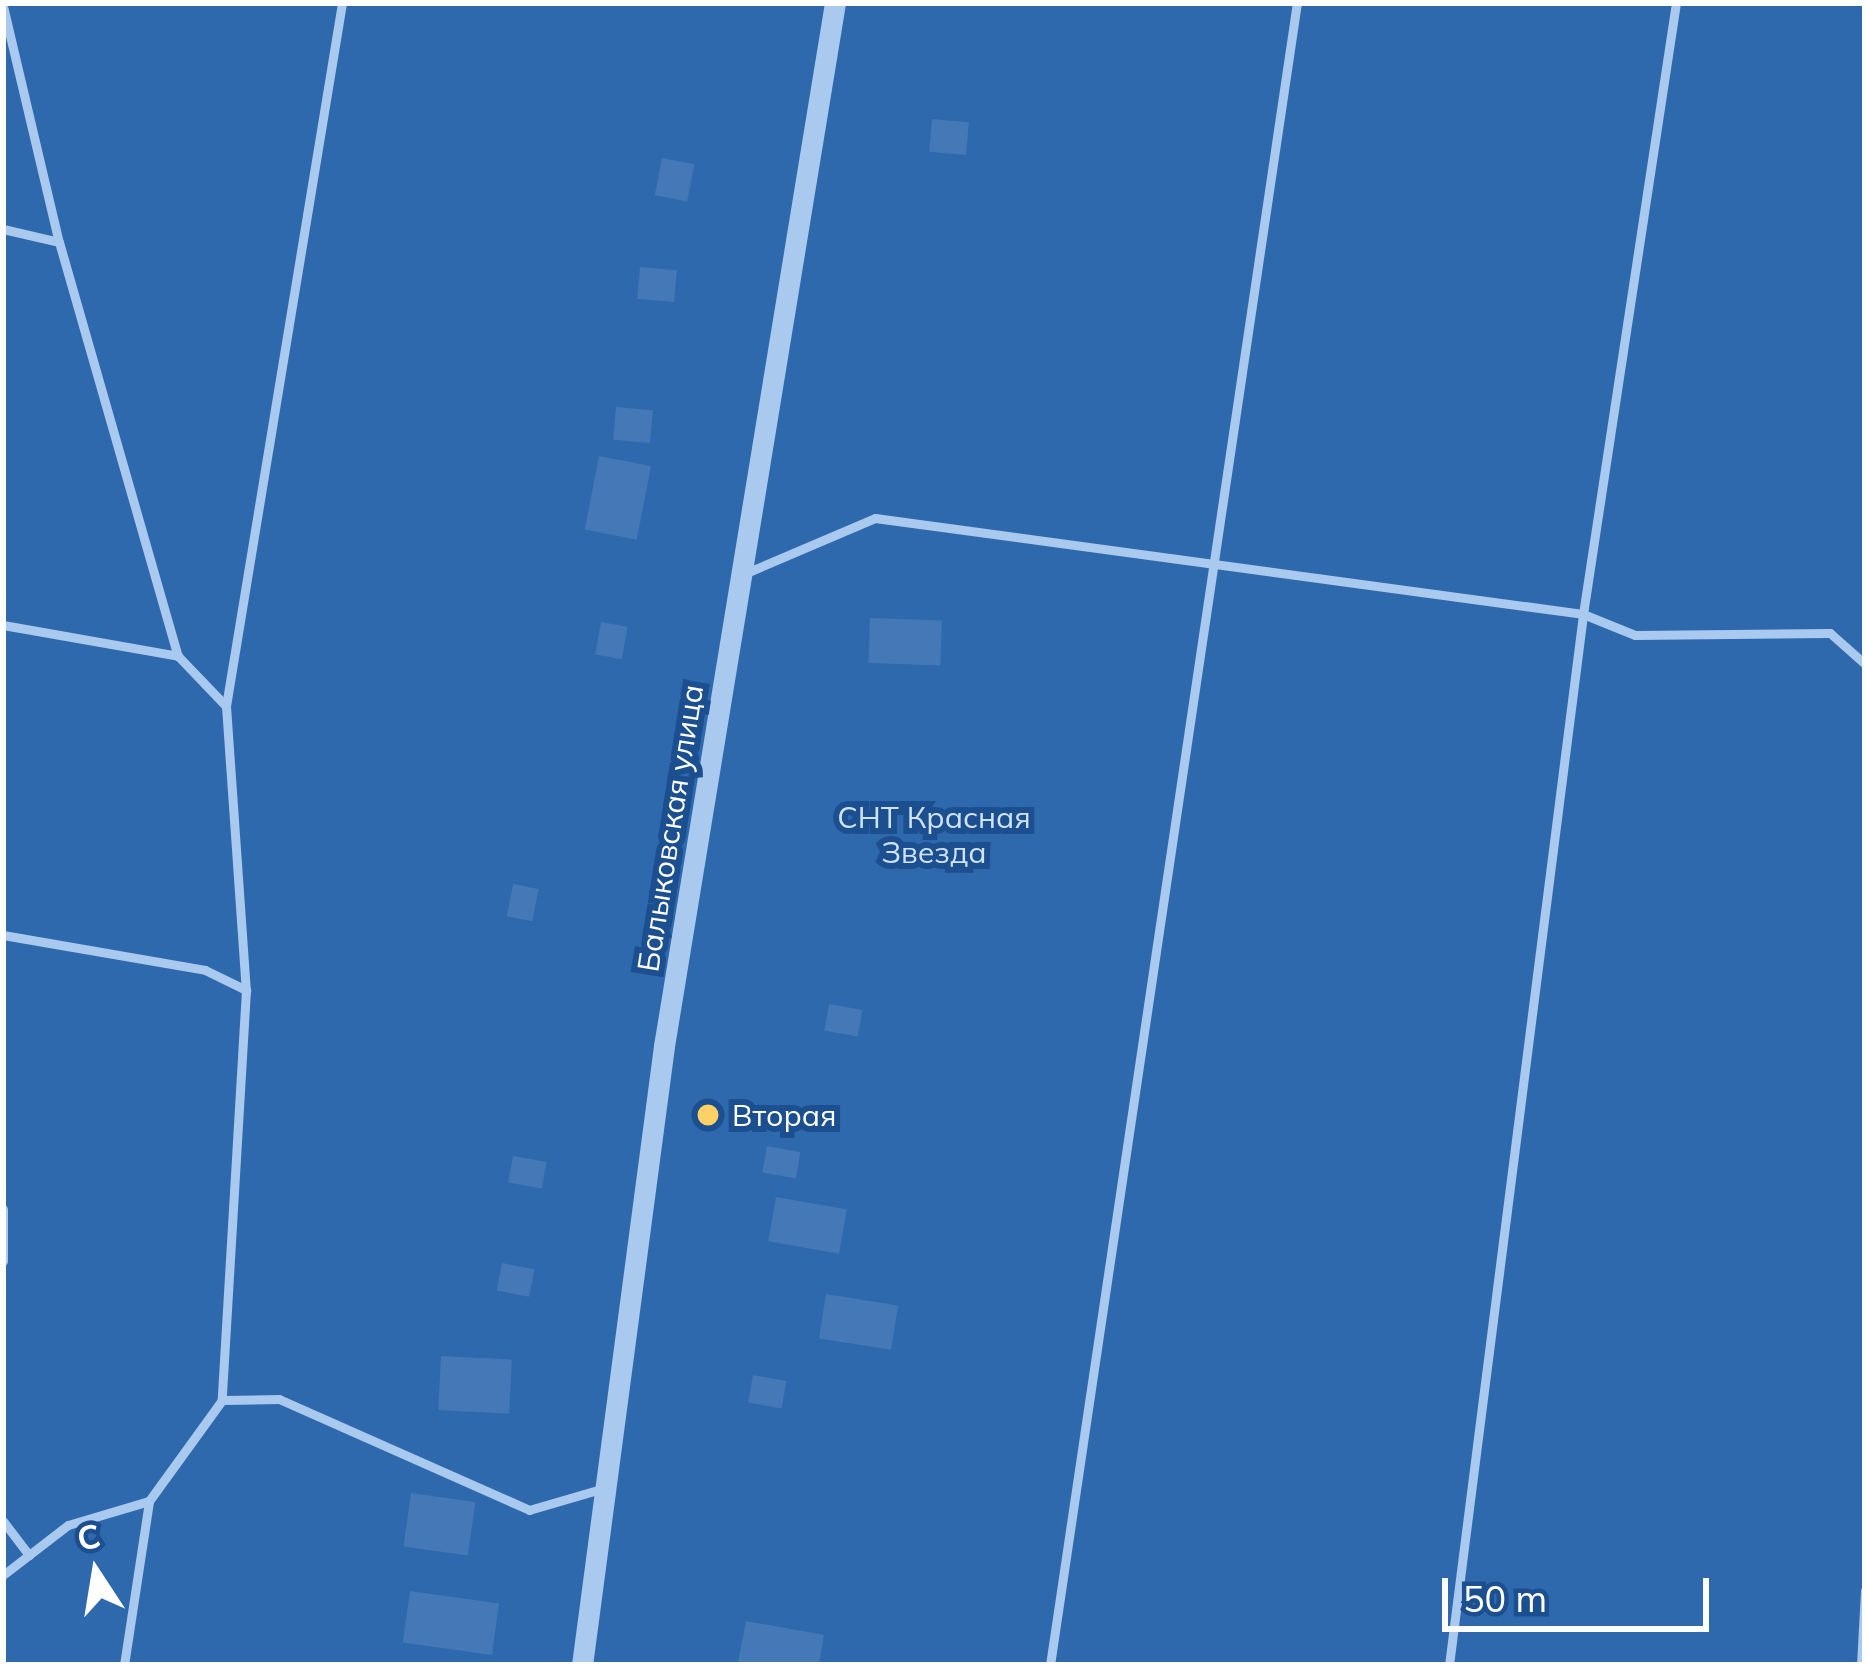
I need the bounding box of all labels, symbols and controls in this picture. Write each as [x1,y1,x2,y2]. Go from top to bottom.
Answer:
street label: Балыковская улица [630,682,710,974]
park label: СНТ Красная Звезда [837,799,1031,870]
place label: Вторая [732,1097,836,1133]
marker: Вторая [695,1102,721,1128]
north arrow [36,1512,156,1632]
text: С [73,1514,104,1559]
scale bar [1448,1554,1715,1628]
text: 50 m [1463,1576,1547,1621]

